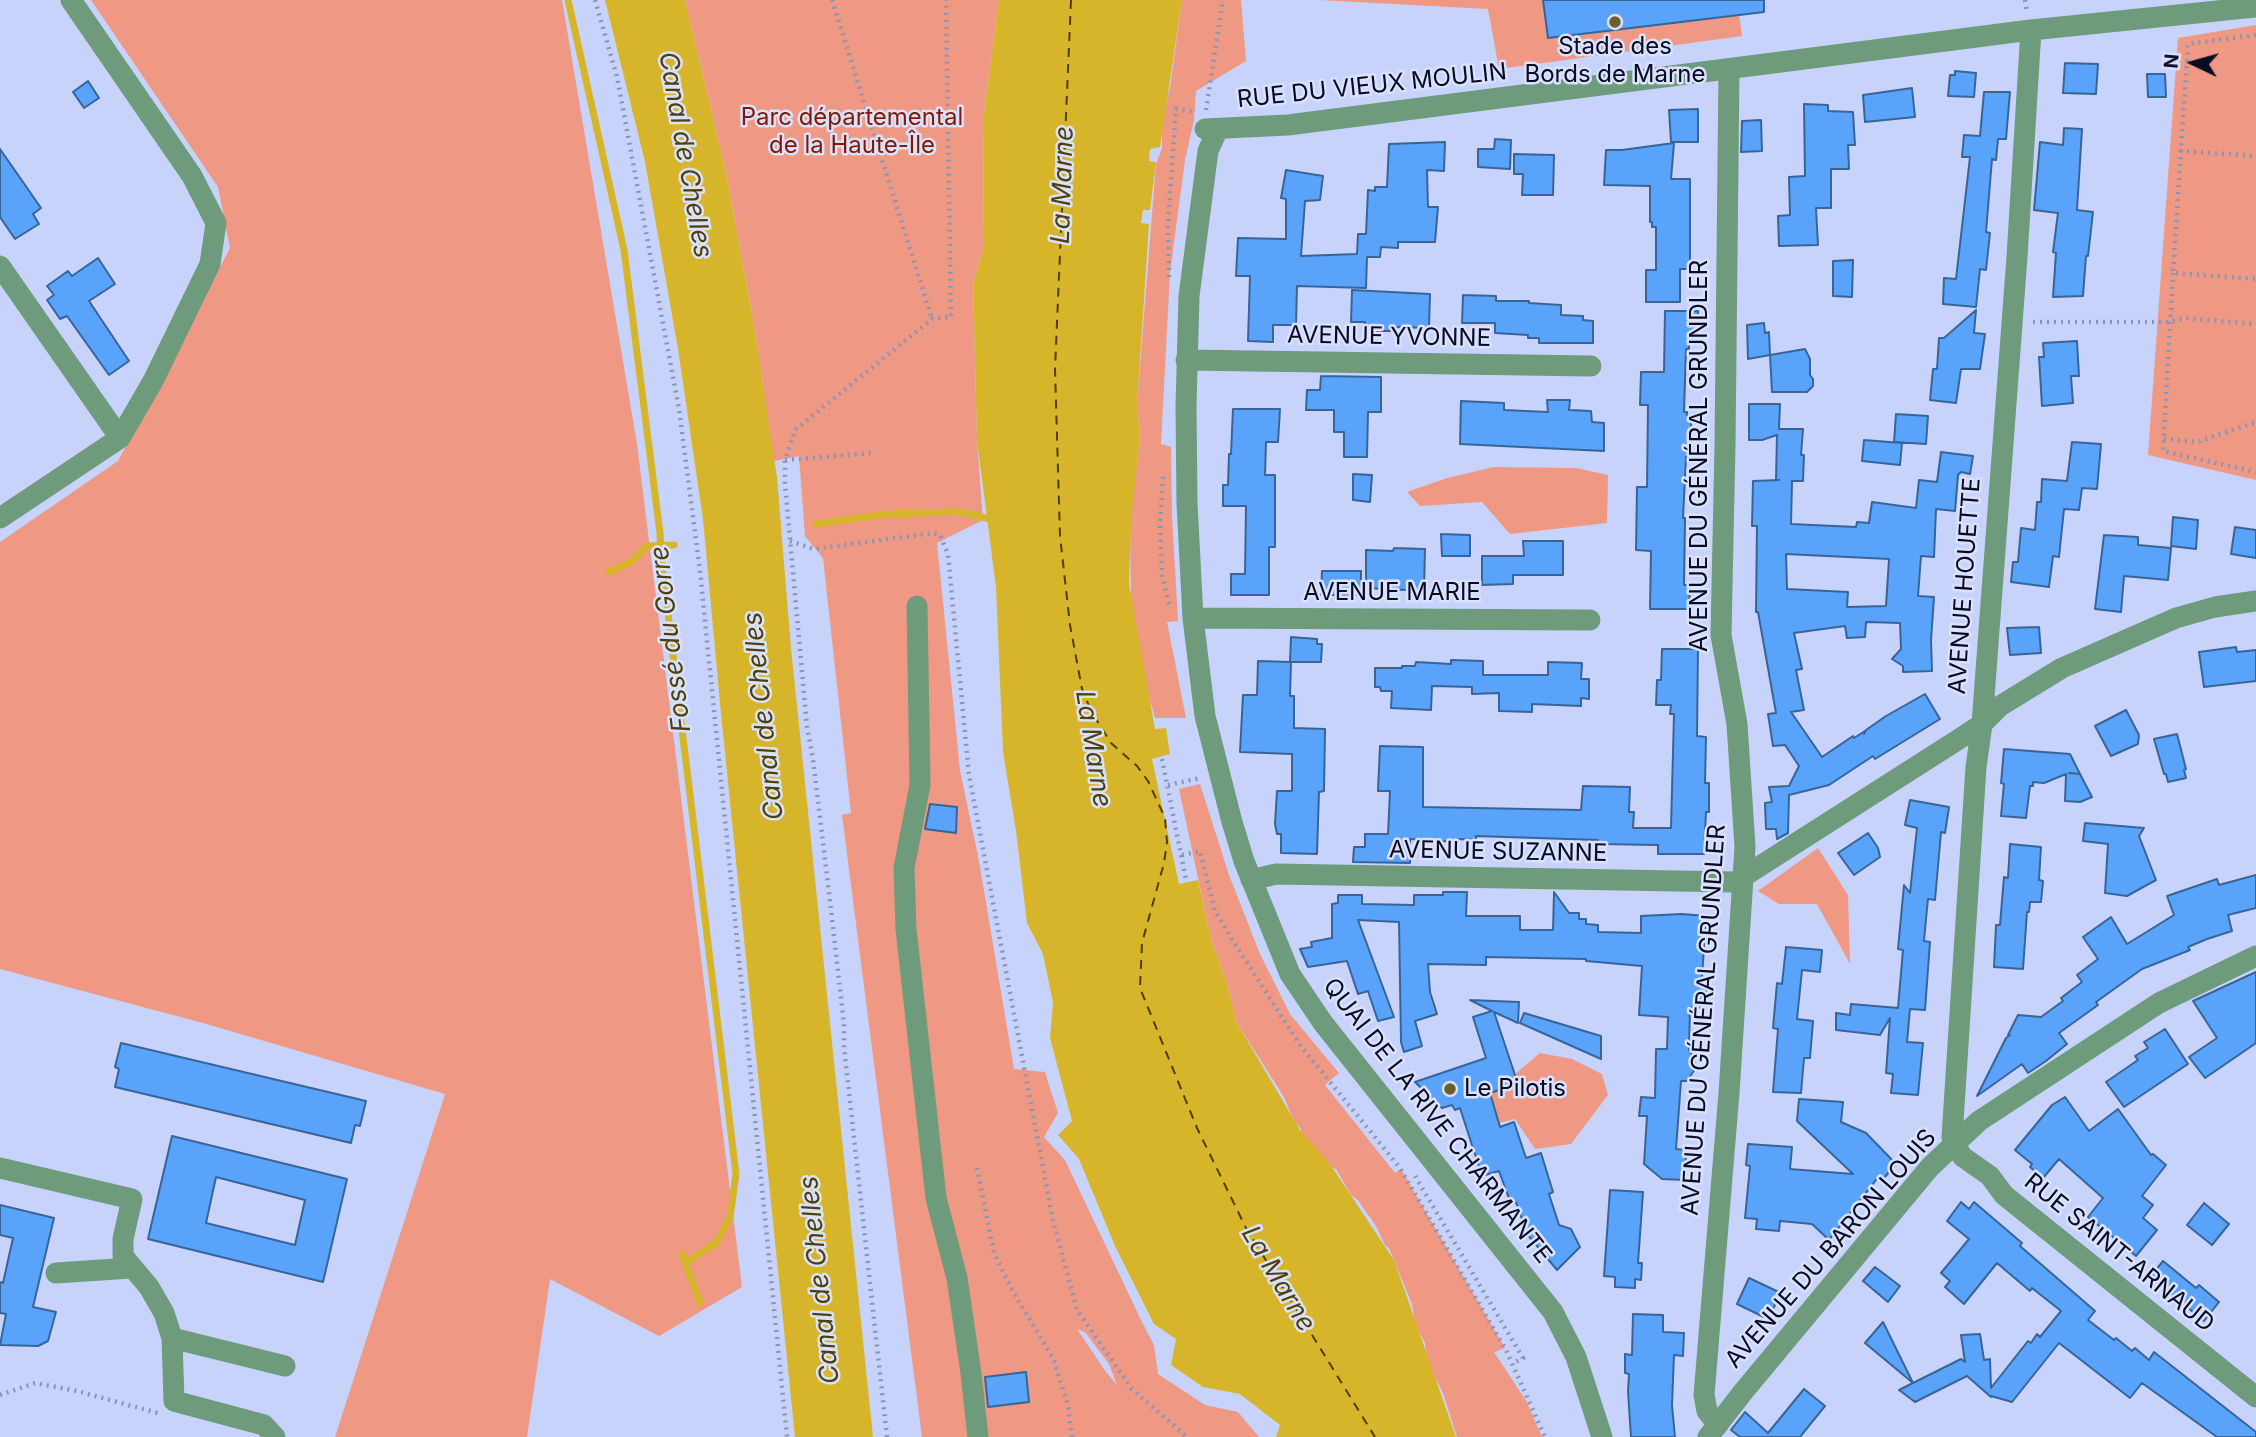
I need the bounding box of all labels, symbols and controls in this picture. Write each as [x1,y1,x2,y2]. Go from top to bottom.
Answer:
marker: Stade des Bords de Marne [1607,14,1623,30]
north arrow [2158,28,2228,98]
place label: Stade des Bords de Marne [1524,33,1706,89]
water label: Canal de Chelles [652,50,718,260]
text: N [2159,53,2184,69]
street label: RUE DU VIEUX MOULIN [1236,58,1508,114]
park label: Parc départemental de la Haute-Île [741,104,963,160]
water label: La Marne [1045,126,1081,244]
street label: AVENUE DU GÉNÉRAL GRUNDLER [1686,260,1714,652]
street label: AVENUE YVONNE [1287,321,1491,353]
street label: AVENUE HOUETTE [1943,477,1987,695]
water label: Fossé du Gorre [644,544,698,734]
street label: AVENUE MARIE [1303,579,1481,607]
water label: Canal de Chelles [738,611,790,821]
water label: La Marne [1068,688,1118,810]
street label: AVENUE DU GÉNÉRAL GRUNDLER [1676,823,1732,1217]
street label: AVENUE SUZANNE [1389,836,1607,868]
street label: QUAI DE LA RIVE CHARMANTE [1317,973,1557,1269]
place label: Le Pilotis [1464,1075,1566,1103]
marker: Le Pilotis [1442,1081,1458,1097]
street label: AVENUE DU BARON LOUIS [1719,1124,1943,1374]
street label: RUE SAINT-ARNAUD [2018,1167,2220,1339]
water label: Canal de Chelles [794,1175,846,1385]
water label: La Marne [1234,1220,1322,1338]

